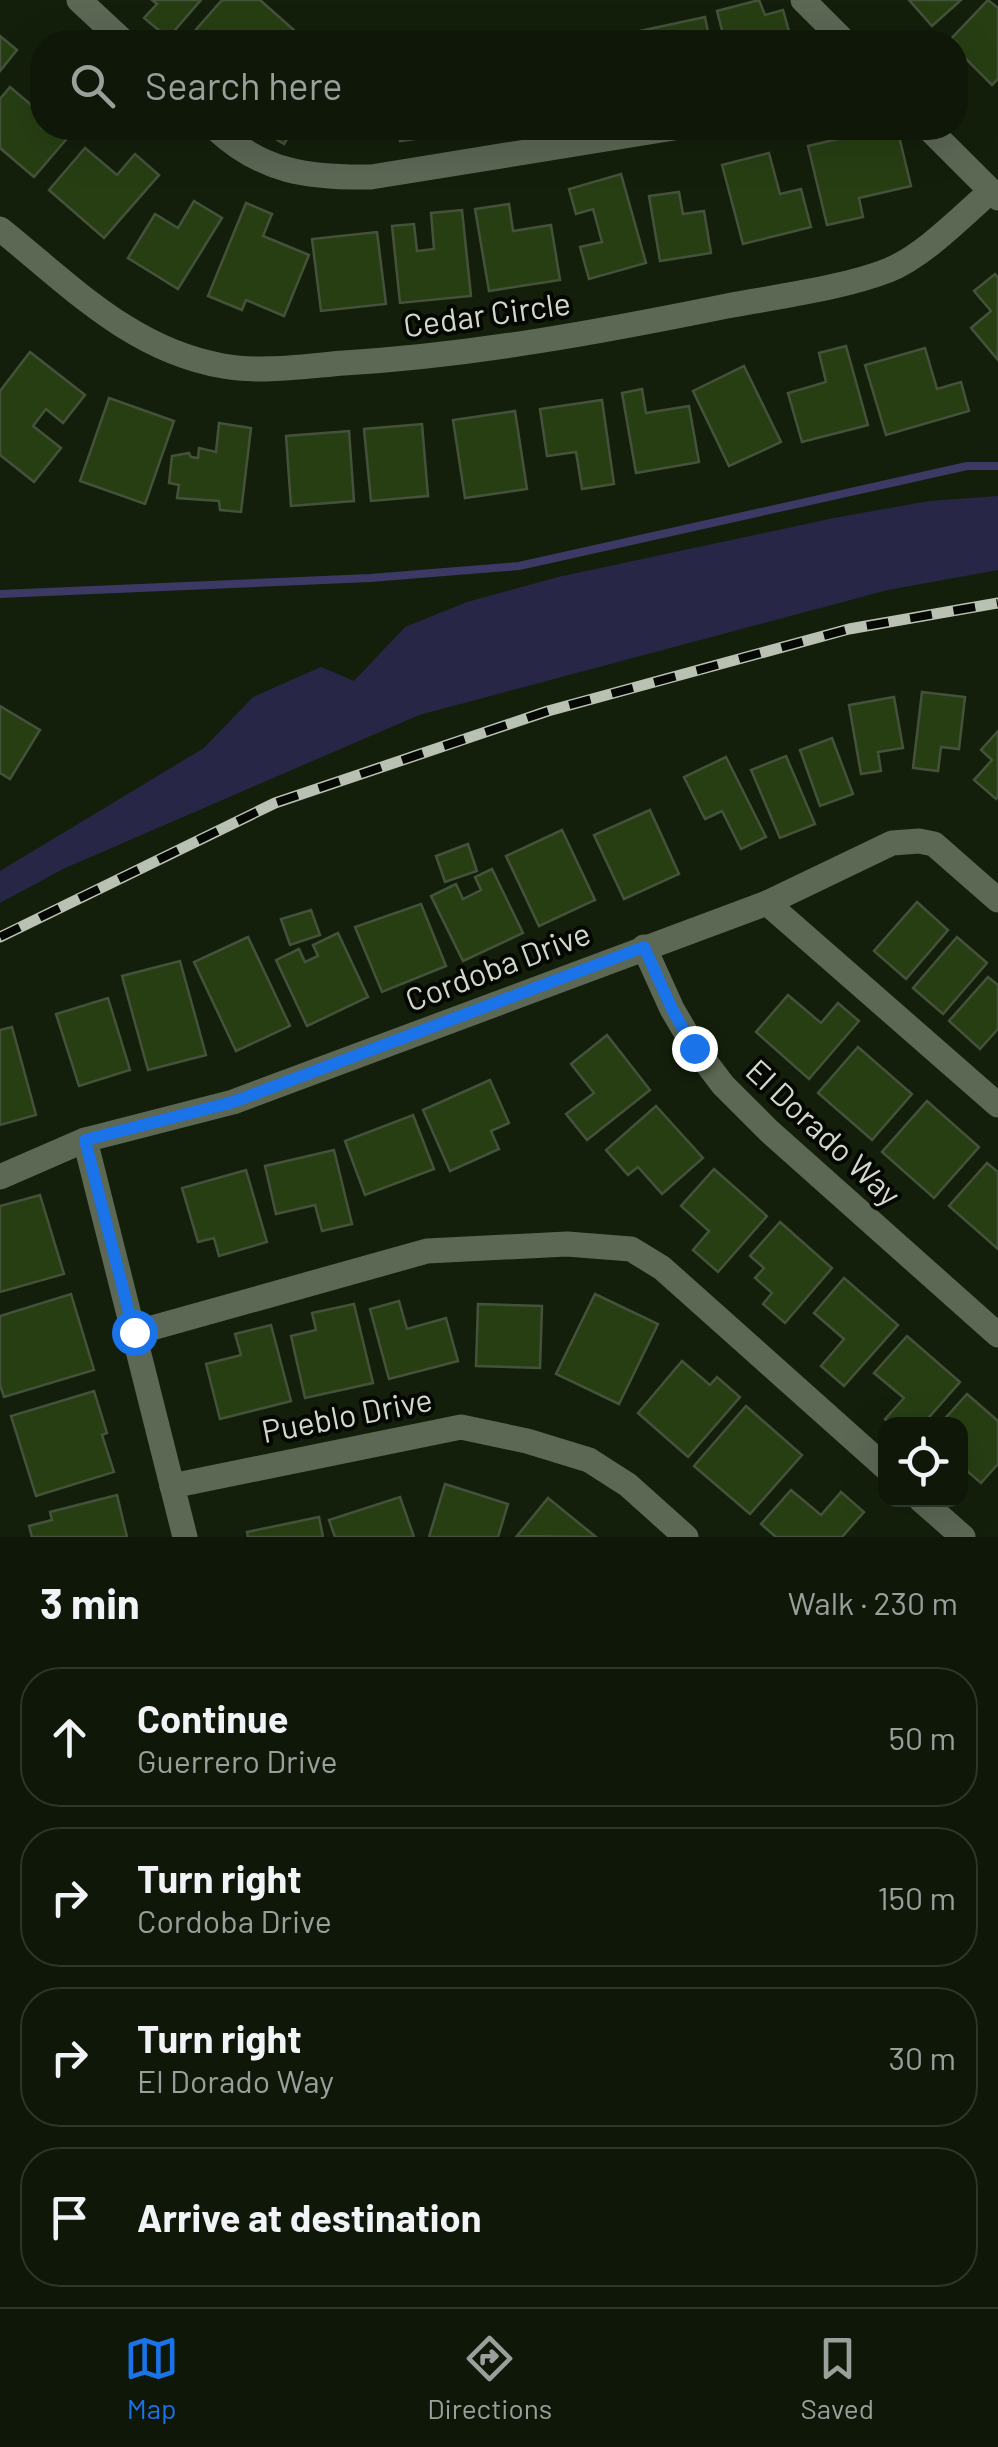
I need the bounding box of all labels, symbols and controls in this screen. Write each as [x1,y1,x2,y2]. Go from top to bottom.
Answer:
search box [30,30,968,140]
icon: search [65,58,120,113]
text: Search here [145,62,343,108]
street label: Cedar Circle [401,282,573,344]
street label: Cordoba Drive [400,912,595,1018]
route end [672,1026,718,1072]
street label: El Dorado Way [739,1050,910,1213]
route start [112,1310,158,1356]
street label: Pueblo Drive [258,1379,435,1449]
map controls [878,1417,968,1507]
button: locate [878,1417,968,1507]
text: 3 min [40,1577,140,1627]
text: Walk · 230 m [788,1583,958,1621]
text: Continue [137,1695,288,1741]
icon: ahead [42,1710,97,1765]
text: 50 m [889,1718,956,1756]
text: Guerrero Drive [137,1741,338,1779]
text: Turn right [137,1855,302,1901]
icon: right [42,1870,97,1925]
text: 150 m [877,1878,956,1916]
text: Cordoba Drive [137,1901,332,1939]
text: Turn right [137,2015,302,2061]
icon: right [42,2030,97,2085]
text: 30 m [889,2038,956,2076]
text: El Dorado Way [137,2061,334,2099]
icon: arrive [42,2190,97,2245]
text: Arrive at destination [137,2194,482,2240]
tab: Map [124,2331,179,2425]
tab: Directions [427,2331,552,2425]
tab: Saved [800,2331,874,2425]

